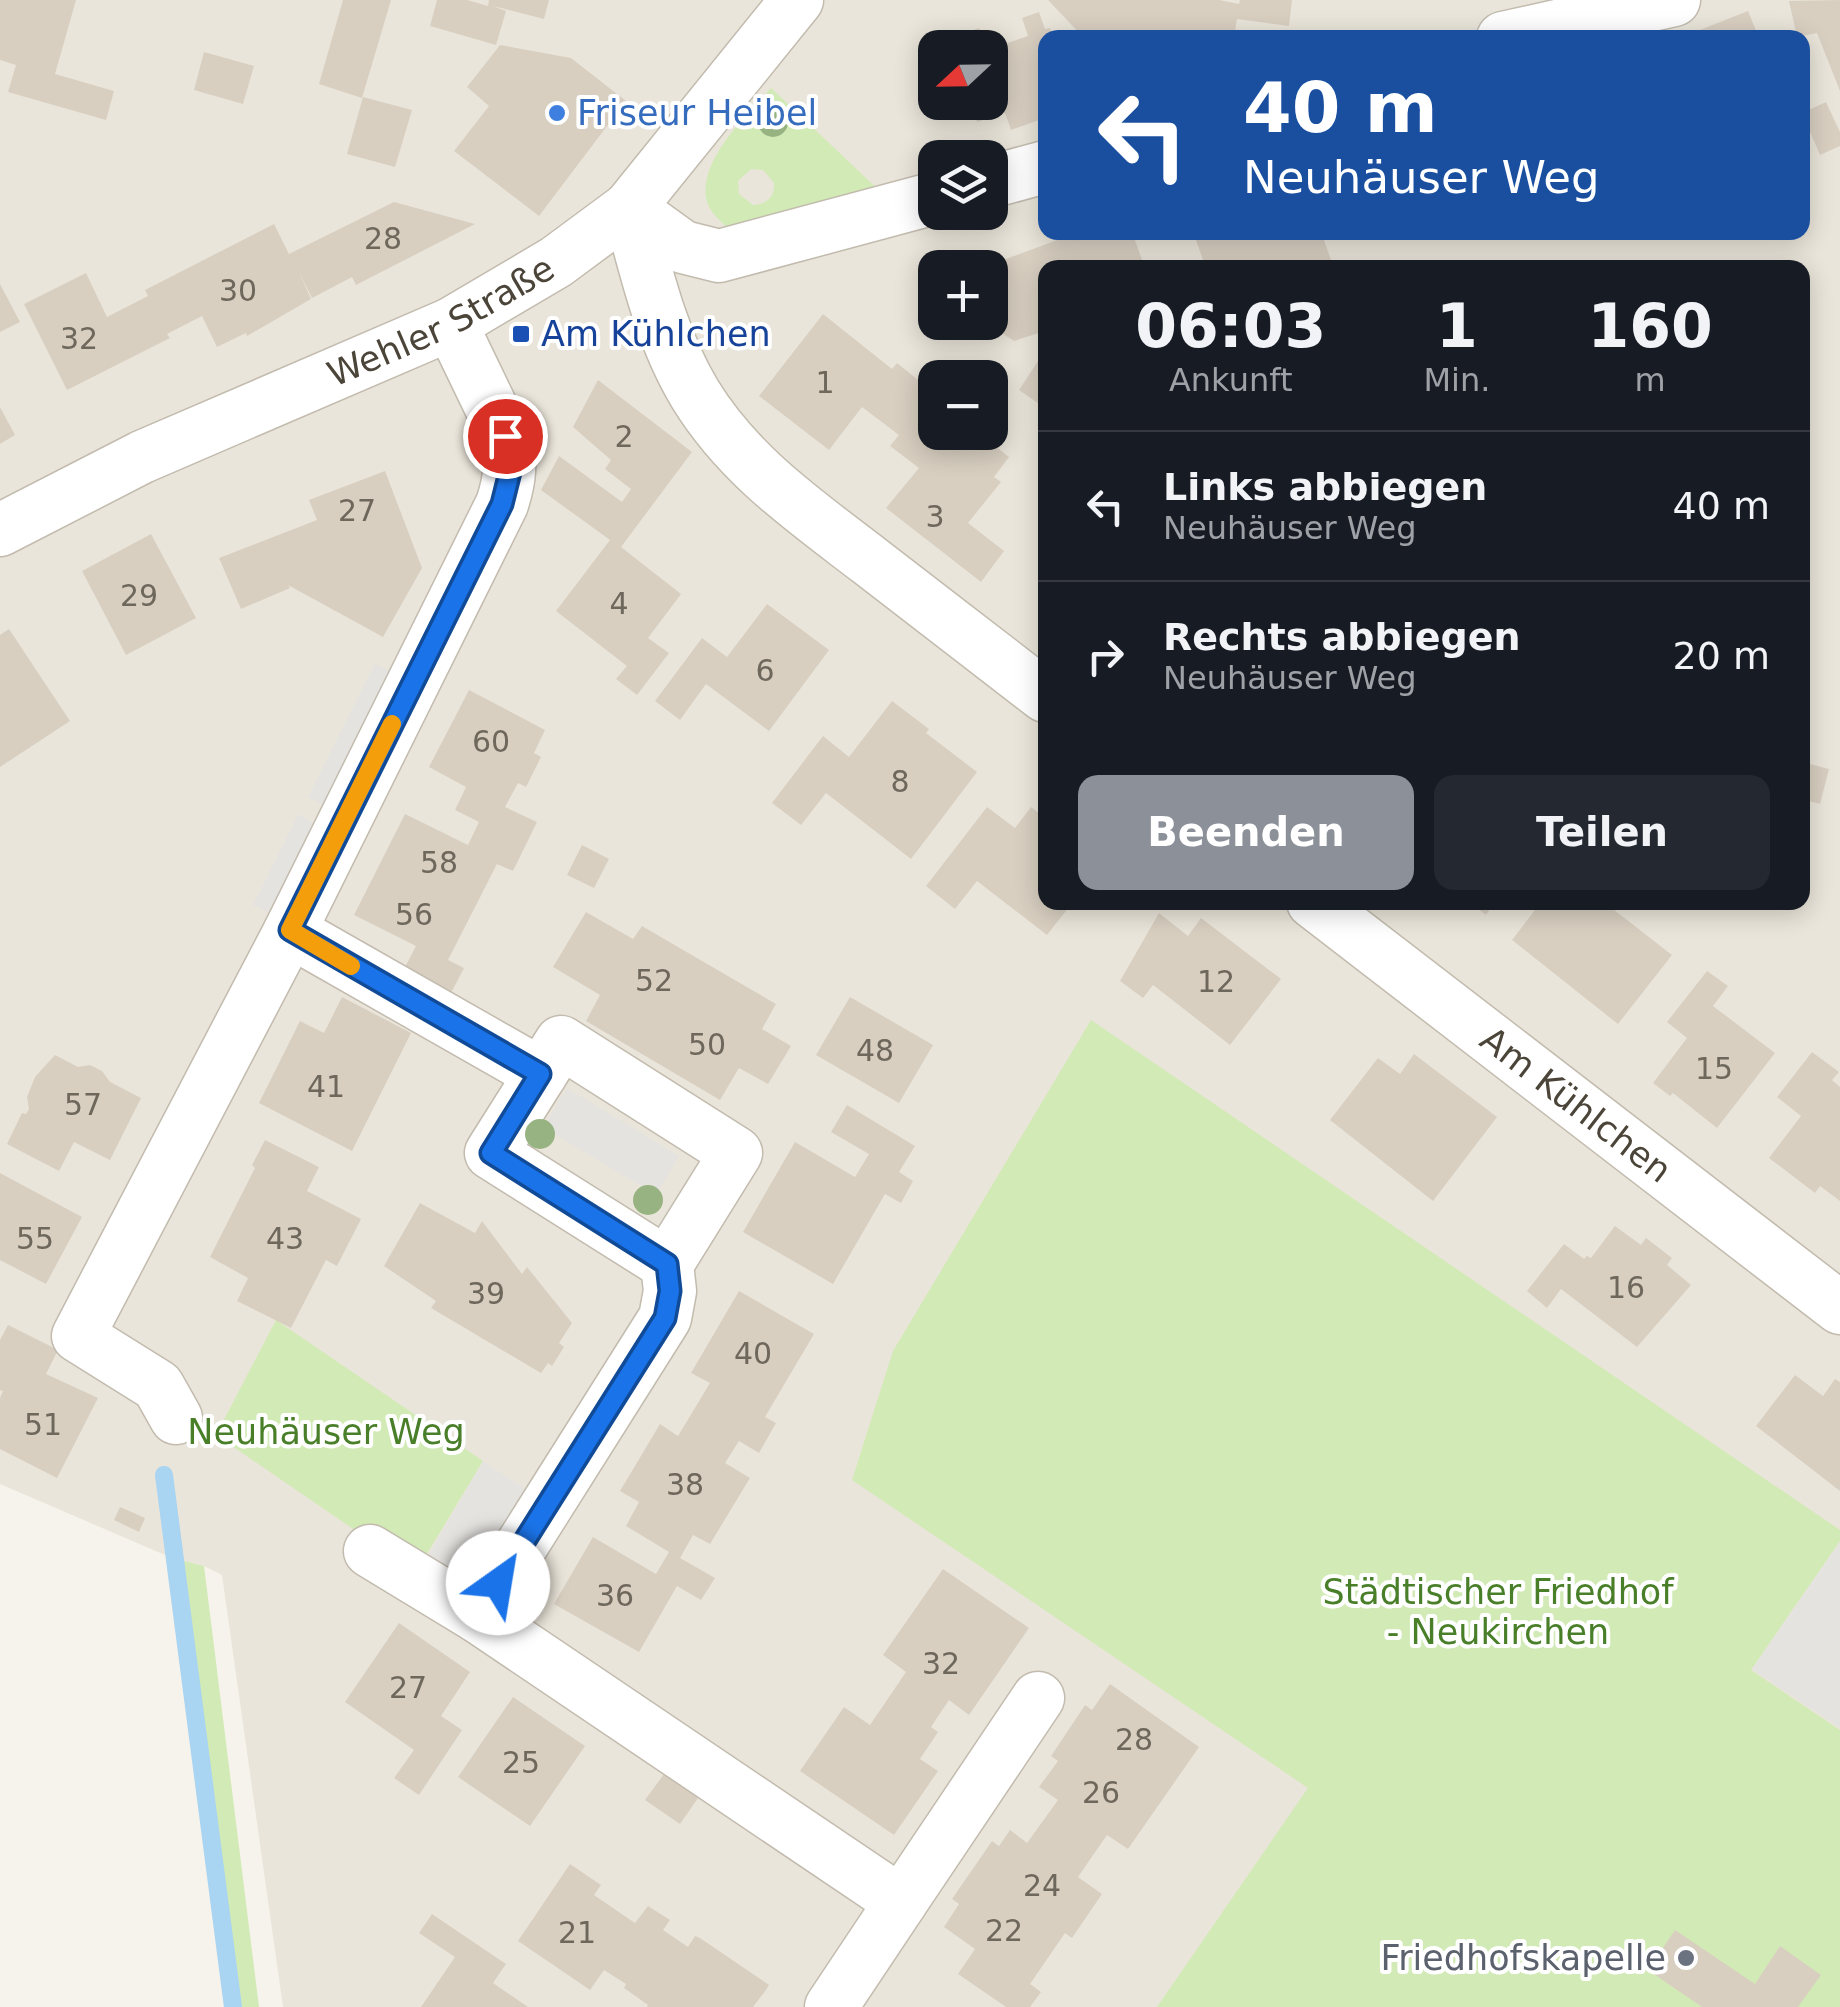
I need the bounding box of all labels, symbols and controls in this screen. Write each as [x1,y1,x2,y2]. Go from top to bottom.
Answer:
north arrow [918,30,1008,120]
map controls [918,30,1008,450]
text: 40 m [1243,67,1438,149]
icon: left [1078,70,1208,200]
place label: Friseur Heibel [577,93,817,133]
marker: Friseur Heibel [546,102,568,124]
button: layers [918,140,1008,230]
text: Neuhäuser Weg [1243,151,1600,204]
house number: 28 [364,221,402,256]
street label: Wehler Straße [322,248,561,395]
button: + [918,250,1008,340]
house number: 30 [219,273,257,308]
text: 06:03 [1135,291,1326,361]
text: 1 [1436,291,1478,361]
text: 160 [1588,291,1713,361]
place label: Am Kühlchen [541,314,771,354]
house number: 32 [60,321,98,356]
marker: Am Kühlchen [510,323,532,345]
button: − [918,360,1008,450]
text: Ankunft [1169,361,1292,399]
text: Min. [1423,361,1490,399]
text: m [1635,361,1666,399]
house number: 1 [815,365,835,400]
pin [463,394,548,479]
icon: arrive [478,409,533,464]
house number: 2 [614,419,634,454]
text: Links abbiegen [1163,465,1487,509]
icon: left [1078,479,1133,534]
text: 40 m [1673,484,1770,528]
house number: 27 [338,493,376,528]
house number: 3 [925,499,945,534]
text: Neuhäuser Weg [1163,509,1417,547]
house number: 29 [120,578,158,613]
house number: 4 [609,586,629,621]
text: Rechts abbiegen [1163,615,1521,659]
icon: right [1078,629,1133,684]
text: 20 m [1673,634,1770,678]
house number: 6 [755,653,775,688]
text: Neuhäuser Weg [1163,659,1417,697]
house number: 60 [472,724,510,759]
house number: 8 [890,764,910,799]
button: Beenden [1078,775,1414,890]
button: Teilen [1434,775,1770,890]
house number: 58 [420,845,458,880]
house number: 56 [395,897,433,932]
house number: 52 [635,963,673,998]
house number: 12 [1197,964,1235,999]
street label: Am Kühlchen [1473,1019,1679,1191]
house number: 50 [688,1027,726,1062]
house number: 48 [856,1033,894,1068]
house number: 15 [1695,1051,1733,1086]
house number: 41 [307,1069,345,1104]
house number: 57 [64,1087,102,1122]
house number: 55 [16,1221,54,1256]
house number: 43 [266,1221,304,1256]
house number: 16 [1607,1270,1645,1305]
house number: 39 [467,1276,505,1311]
house number: 40 [734,1336,772,1371]
house number: 51 [24,1407,62,1442]
park label: Neuhäuser Weg [187,1412,465,1452]
house number: 38 [666,1467,704,1502]
position arrow [446,1531,550,1635]
park label: Städtischer Friedhof - Neukirchen [1322,1572,1674,1652]
house number: 36 [596,1578,634,1613]
house number: 32 [922,1646,960,1681]
house number: 27 [389,1670,427,1705]
house number: 28 [1115,1722,1153,1757]
house number: 25 [502,1745,540,1780]
house number: 26 [1082,1775,1120,1810]
house number: 24 [1023,1868,1061,1903]
house number: 22 [985,1913,1023,1948]
house number: 21 [558,1915,596,1950]
place label: Friedhofskapelle [1381,1938,1666,1978]
marker: Friedhofskapelle [1675,1947,1697,1969]

